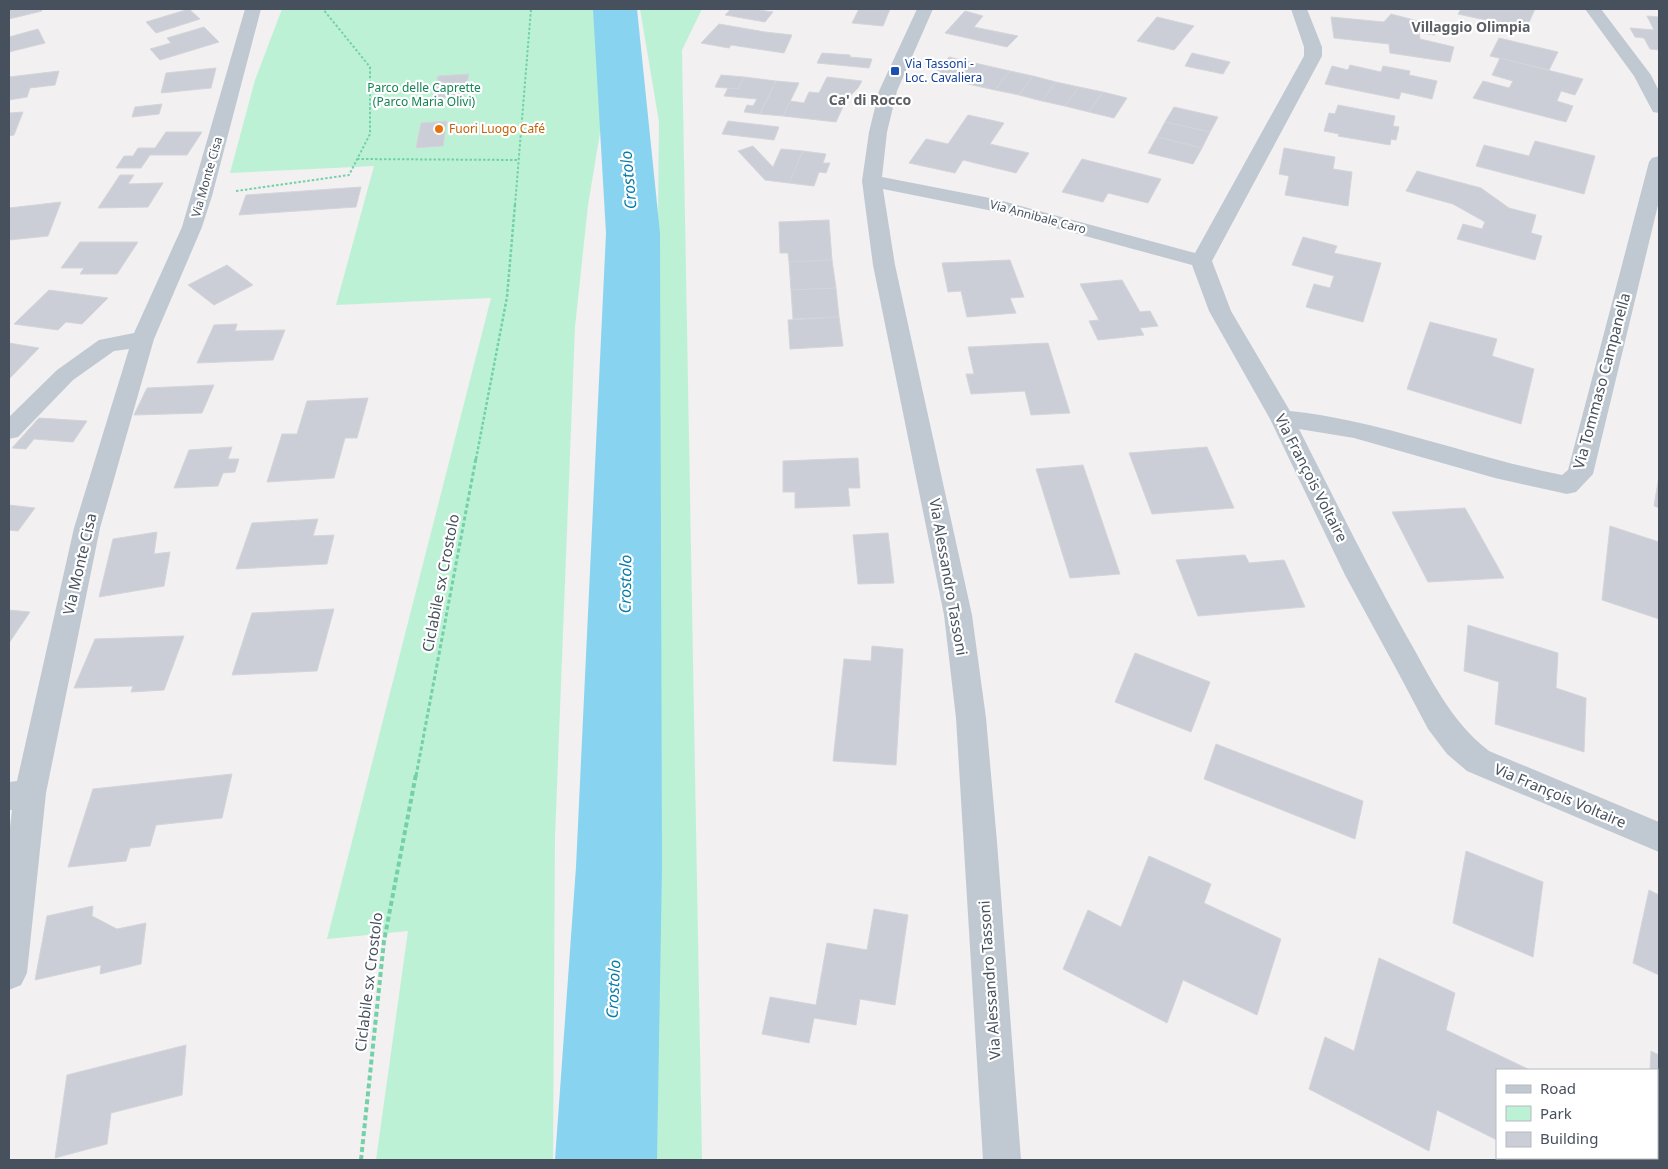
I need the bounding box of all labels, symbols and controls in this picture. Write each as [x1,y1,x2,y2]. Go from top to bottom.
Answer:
district label: Villaggio Olimpia [1412,17,1530,36]
place label: Via Tassoni - Loc. Cavaliera [905,55,982,86]
marker: Via Tassoni - Loc. Cavaliera [889,65,901,77]
park label: Parco delle Caprette (Parco Maria Olivi) [367,79,481,110]
district label: Ca' di Rocco [829,90,911,109]
place label: Fuori Luogo Café [449,120,545,137]
marker: Fuori Luogo Café [433,123,445,135]
street label: Via Monte Cisa [187,135,226,219]
water label: Crostolo [614,150,642,210]
street label: Via Annibale Caro [988,195,1088,238]
street label: Via Tommaso Campanella [1568,290,1634,471]
street label: Via François Voltaire [1271,410,1353,545]
street label: Via Alessandro Tassoni [925,497,973,657]
street label: Via Monte Cisa [58,511,100,617]
street label: Ciclabile sx Crostolo [417,512,463,654]
water label: Crostolo [613,554,637,614]
street label: Via François Voltaire [1491,758,1629,832]
street label: Via Alessandro Tassoni [973,900,1005,1060]
street label: Ciclabile sx Crostolo [350,911,386,1053]
water label: Crostolo [600,959,626,1019]
legend [1496,1069,1658,1159]
text: Road [1540,1078,1576,1098]
text: Park [1540,1103,1572,1123]
text: Building [1540,1128,1598,1148]

